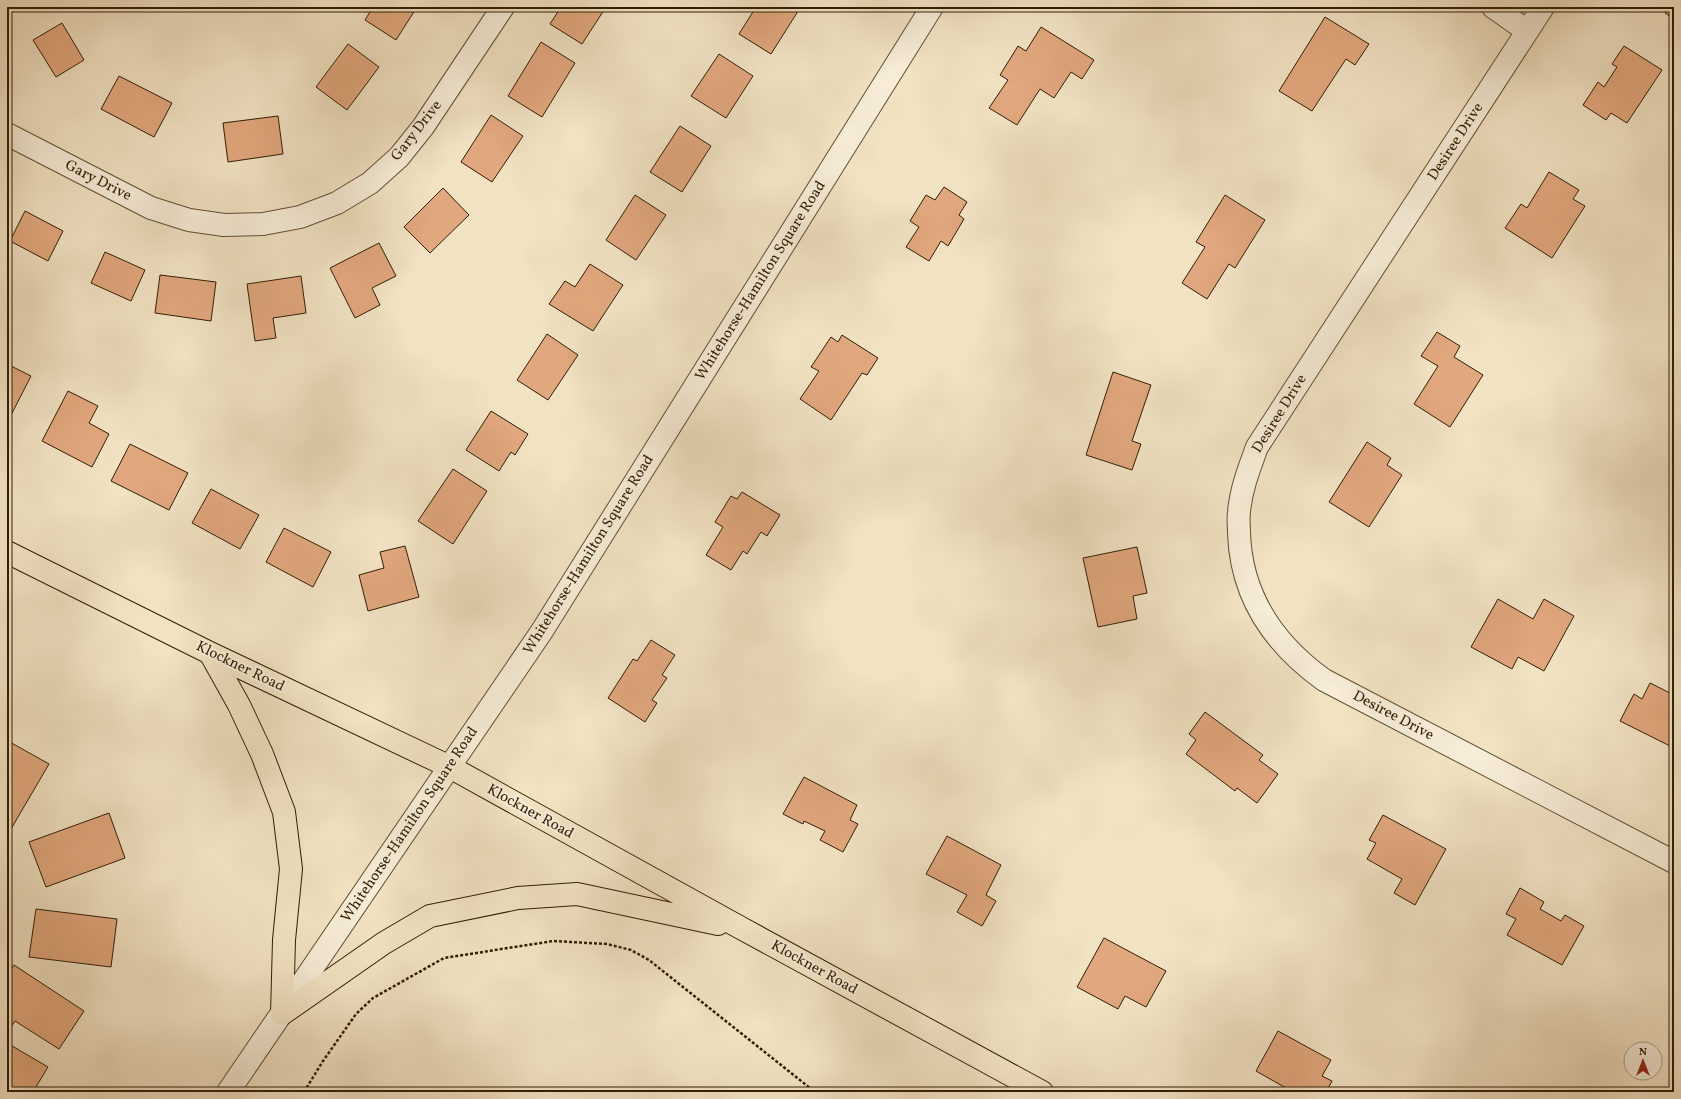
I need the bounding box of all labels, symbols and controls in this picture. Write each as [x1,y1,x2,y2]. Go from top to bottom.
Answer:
street label: Gary Drive [387,96,447,166]
street label: Desiree Drive [1423,99,1489,185]
street label: Gary Drive [61,155,135,207]
street label: Whitehorse-Hamilton Square Road [691,177,831,385]
street label: Desiree Drive [1247,371,1313,457]
street label: Whitehorse-Hamilton Square Road [519,451,659,659]
street label: Klockner Road [192,636,288,698]
street label: Desiree Drive [1349,686,1437,746]
street label: Whitehorse-Hamilton Square Road [336,723,484,927]
street label: Klockner Road [483,779,577,845]
street label: Klockner Road [767,935,861,1001]
north arrow [1623,1041,1663,1081]
text: N [1639,1045,1647,1060]

